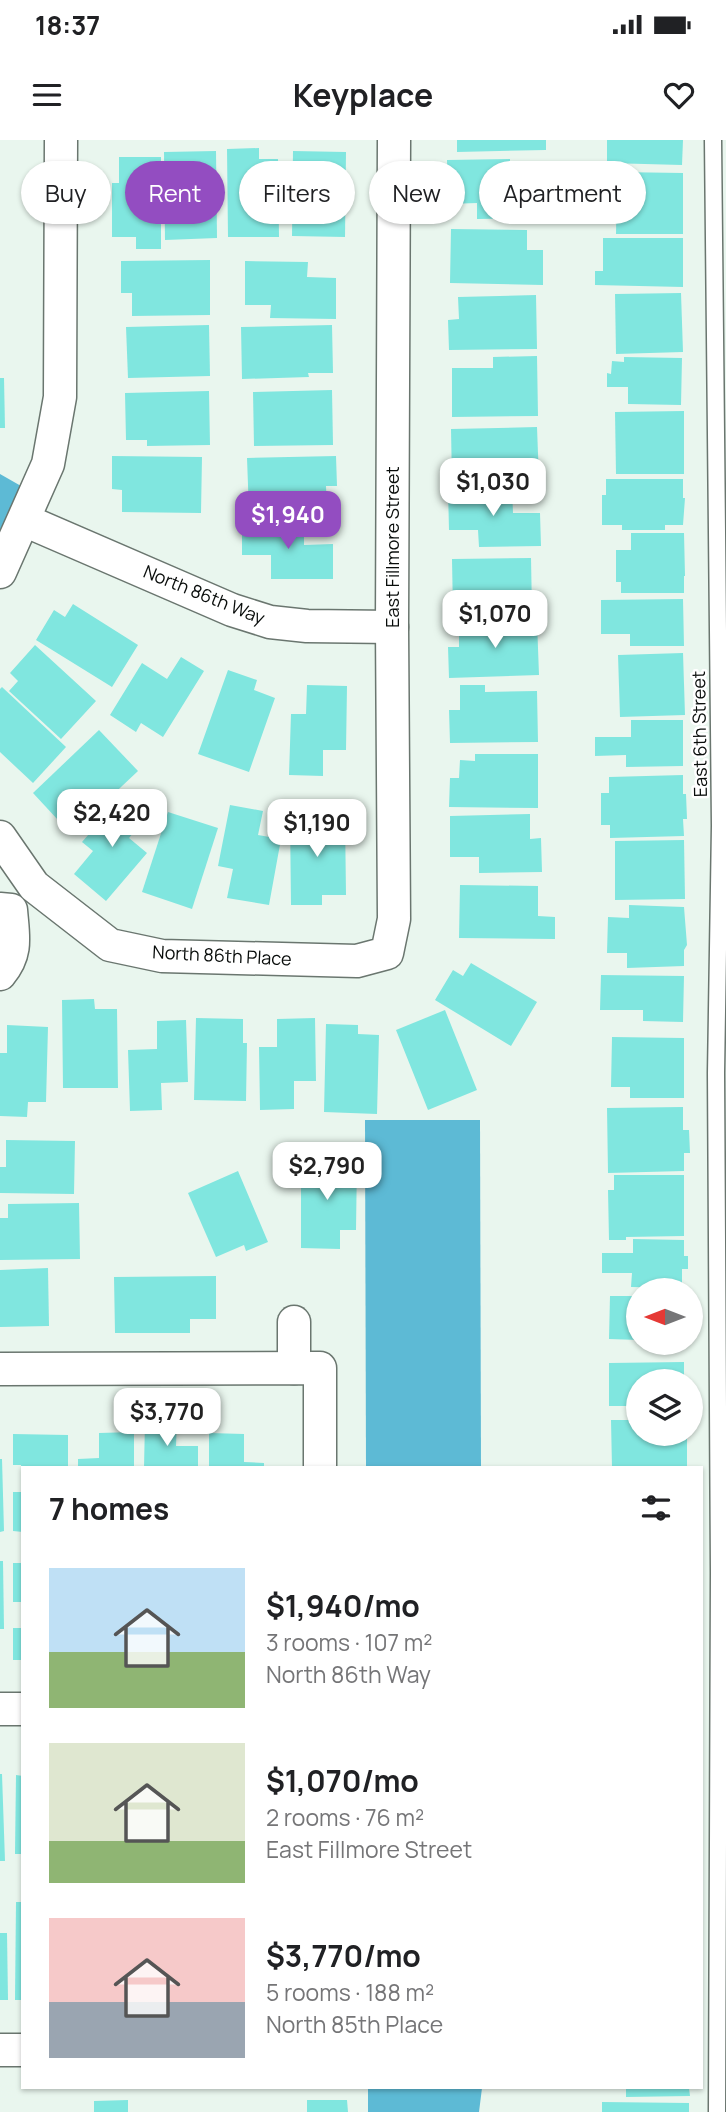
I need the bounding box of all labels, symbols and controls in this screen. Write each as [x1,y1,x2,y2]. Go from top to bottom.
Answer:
text: 18:37 [35,7,100,43]
text: Keyplace [293,73,433,117]
icon: menu [28,76,66,114]
icon: heart [660,76,698,114]
chip: Buy [21,161,111,224]
chip: Rent [125,161,225,224]
chip: Filters [239,161,355,224]
chip: New [369,161,465,224]
chip: Apartment [479,161,646,224]
pin: $1,030 [436,458,550,518]
text: $1,030 [456,465,530,497]
street label: East Fillmore Street [380,466,404,628]
pin: $1,940 [231,492,345,551]
text: $1,940 [251,498,325,530]
street label: North 86th Way [140,559,269,630]
pin: $1,070 [438,590,552,650]
text: $1,070 [458,597,532,629]
street label: East 6th Street [686,671,712,797]
pin: $2,420 [55,790,169,849]
text: $2,420 [73,796,151,828]
pin: $1,190 [260,800,374,859]
text: $1,190 [283,806,351,838]
street label: North 86th Place [152,939,292,971]
pin: $2,790 [270,1142,384,1202]
text: $2,790 [289,1149,365,1181]
north arrow [626,1278,704,1354]
map controls [626,1278,703,1446]
button: layers [626,1369,703,1446]
pin: $3,770 [110,1388,224,1448]
text: $3,770 [130,1395,204,1427]
text: 7 homes [49,1488,169,1529]
icon: filters [637,1489,675,1527]
text: $1,940/mo [266,1585,420,1626]
icon: home [105,1596,189,1680]
text: 3 rooms · 107 m² [266,1626,432,1658]
text: North 86th Way [266,1658,431,1690]
text: $1,070/mo [266,1760,419,1801]
icon: home [105,1771,189,1855]
text: 2 rooms · 76 m² [266,1801,424,1833]
text: East Fillmore Street [266,1833,472,1865]
text: $3,770/mo [266,1935,421,1976]
icon: home [105,1946,189,2030]
text: 5 rooms · 188 m² [266,1976,434,2008]
text: North 85th Place [266,2008,443,2040]

